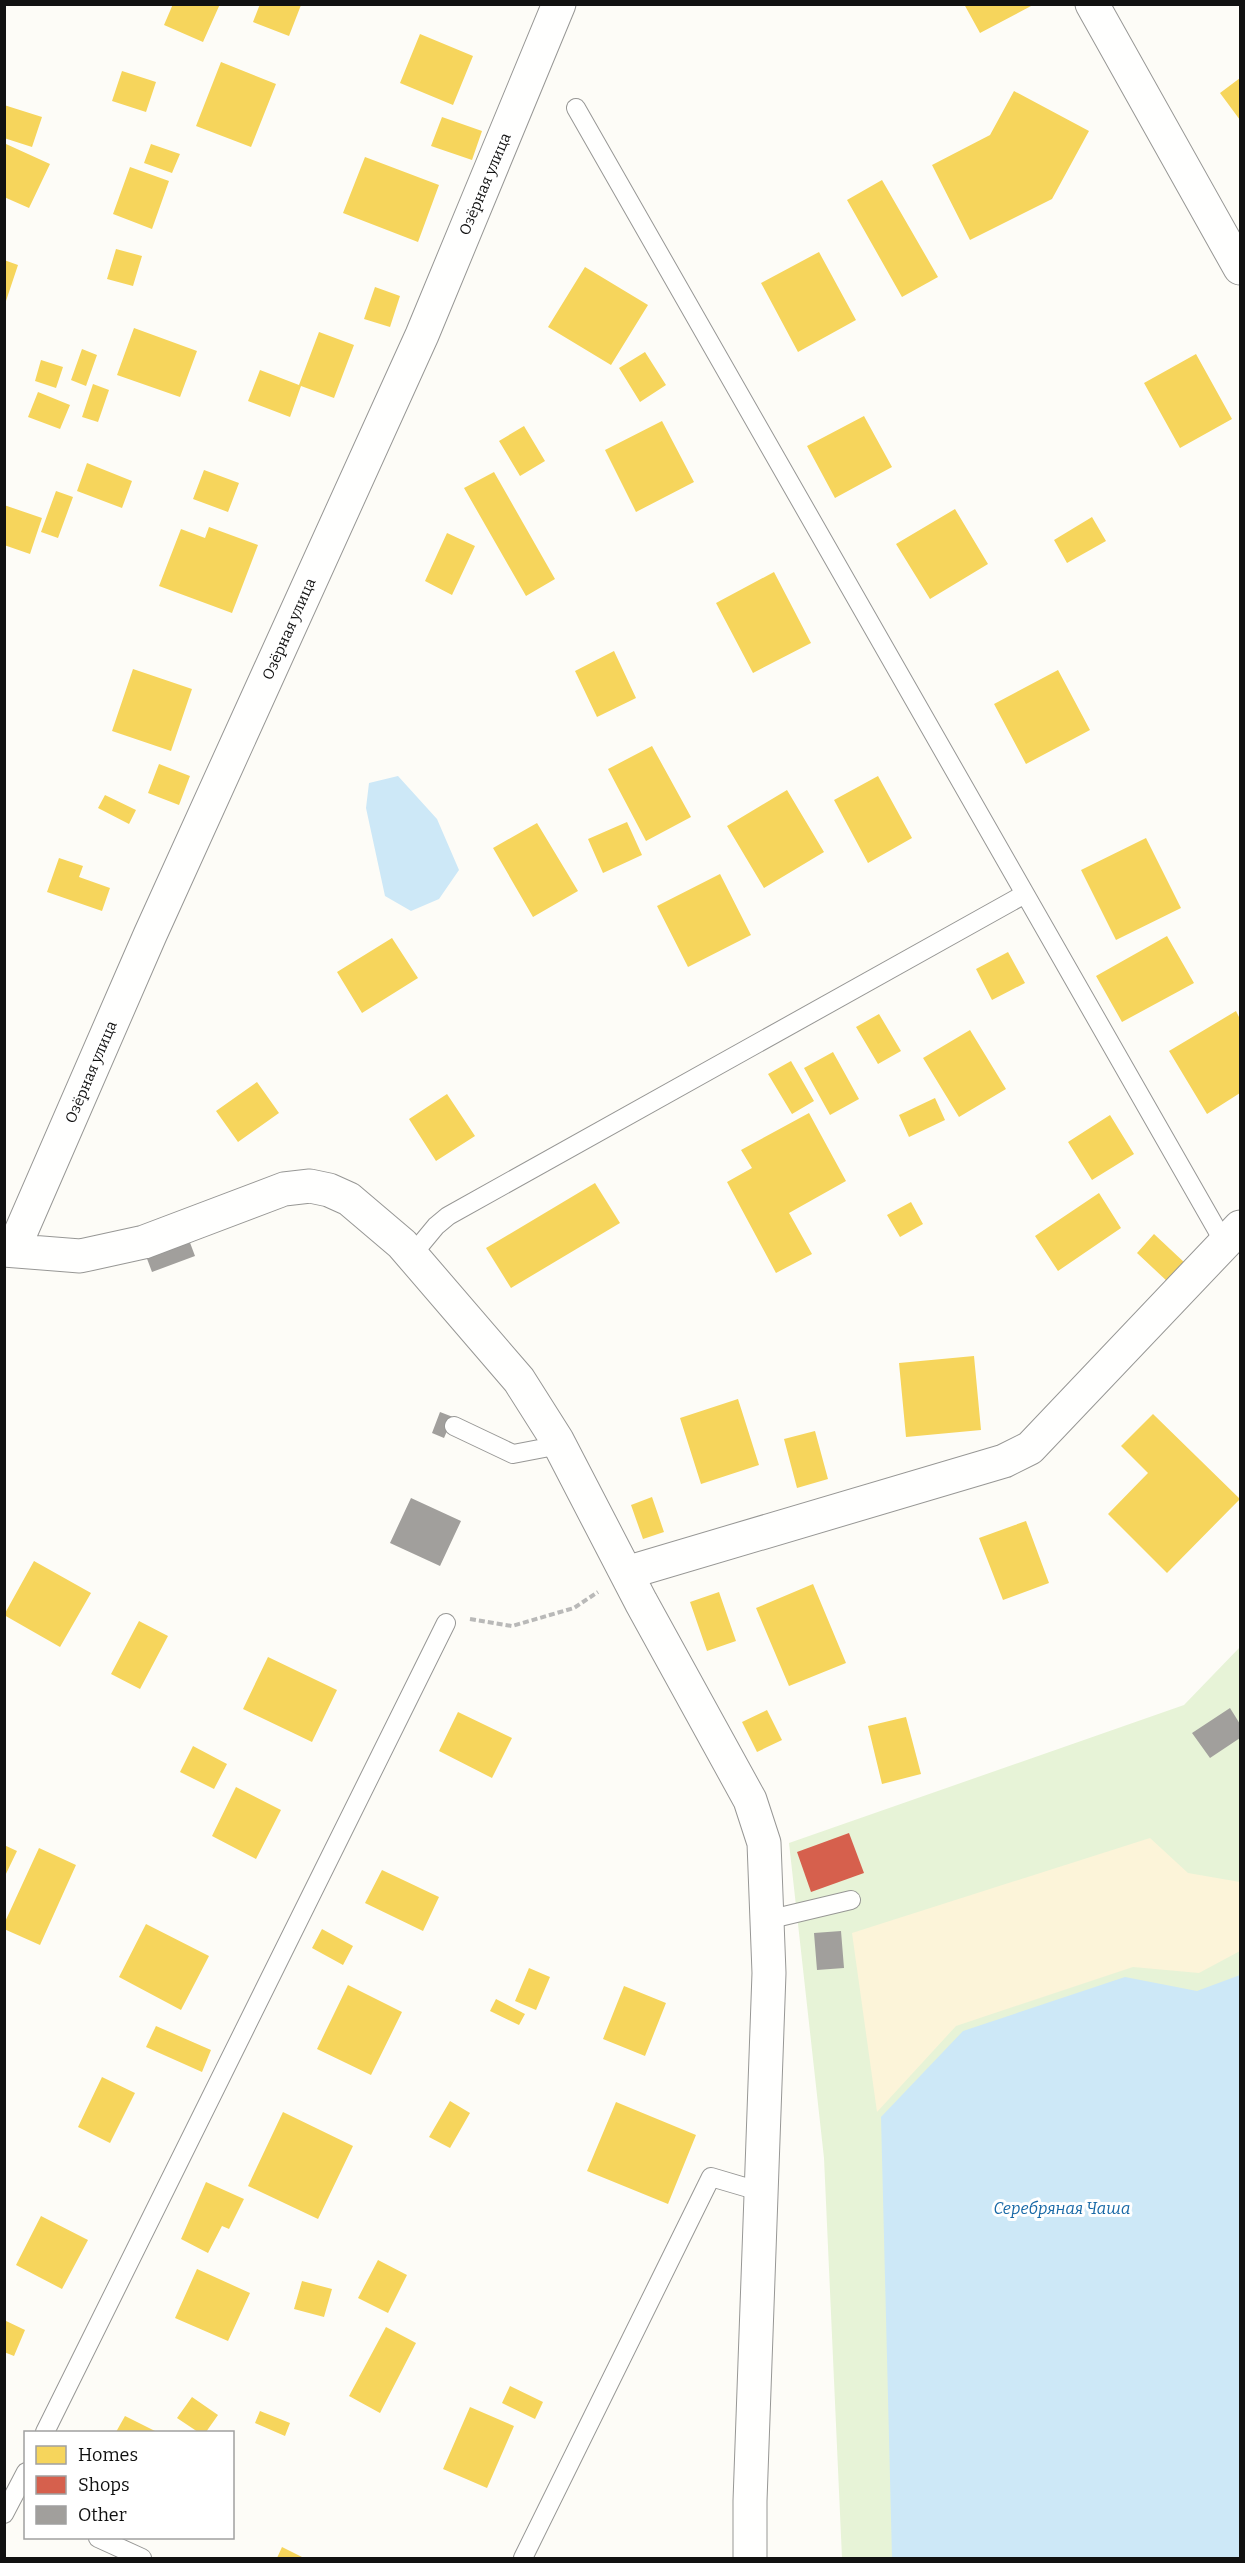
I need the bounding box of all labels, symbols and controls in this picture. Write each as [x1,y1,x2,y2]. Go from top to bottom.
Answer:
street label: Озёрная улица [455,130,515,238]
street label: Озёрная улица [259,575,319,683]
street label: Озёрная улица [61,1018,121,1126]
water label: Серебряная Чаша [994,2199,1130,2218]
legend [24,2431,234,2539]
text: Homes [78,2444,138,2466]
text: Shops [78,2474,130,2496]
text: Other [78,2504,127,2526]

